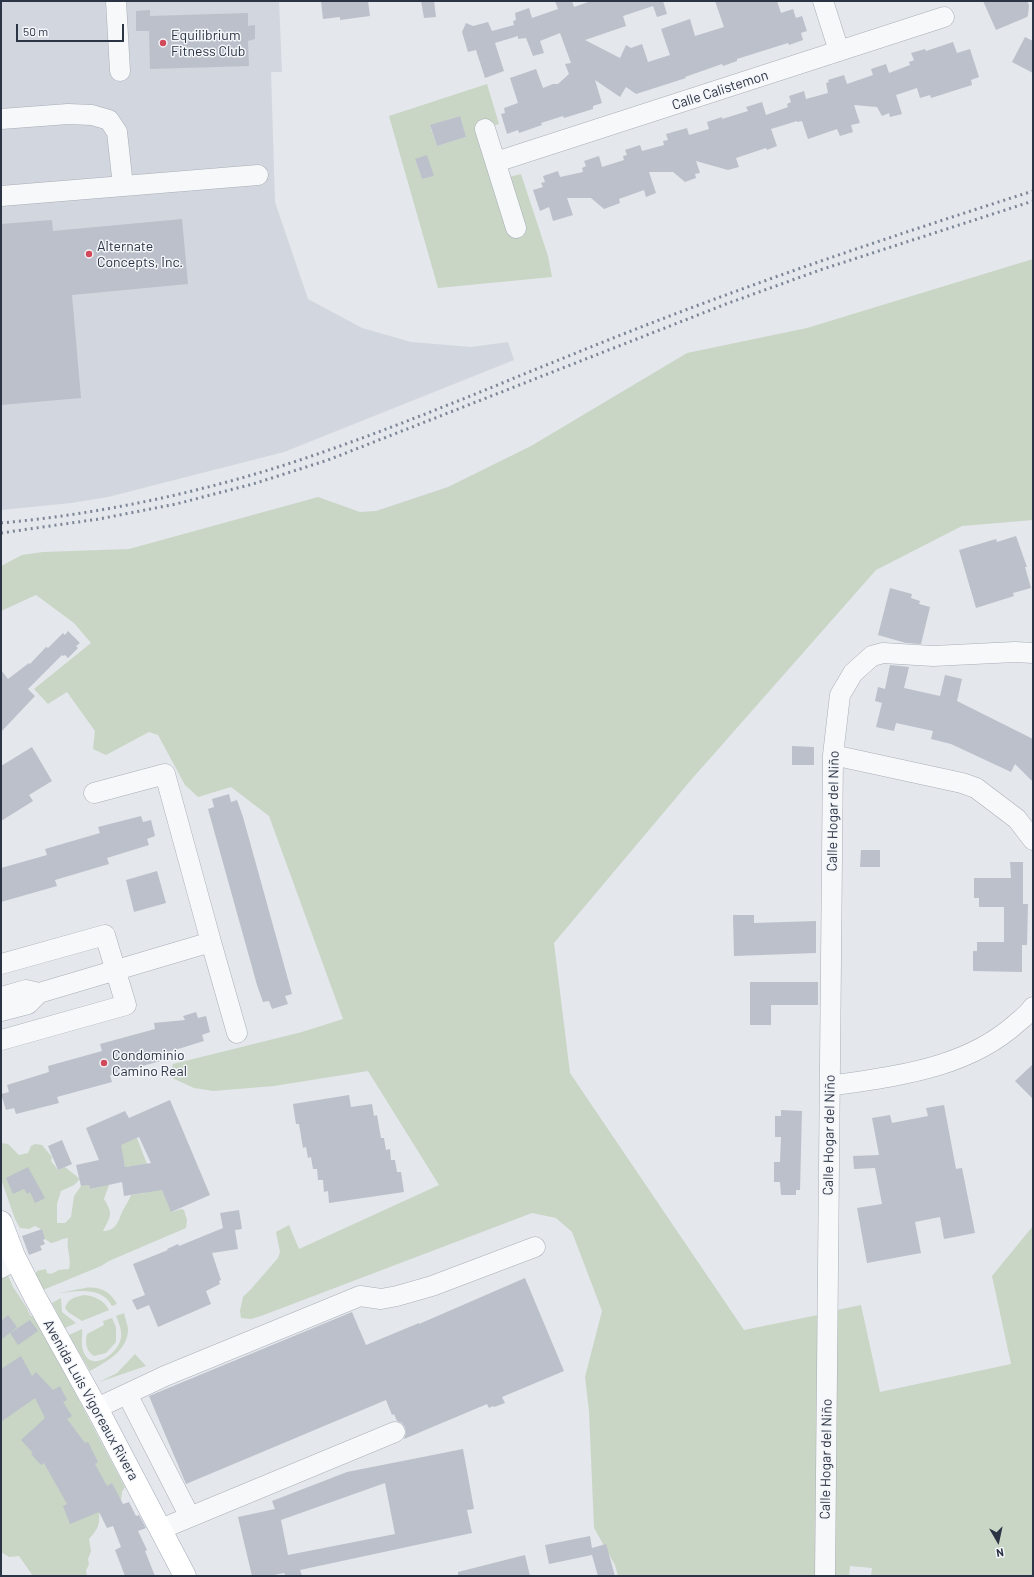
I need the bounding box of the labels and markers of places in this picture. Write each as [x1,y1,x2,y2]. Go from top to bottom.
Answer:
place label: Equilibrium Fitness Club [171,27,245,60]
marker: Equilibrium Fitness Club [158,38,168,48]
place label: Alternate Concepts, Inc. [97,238,183,270]
marker: Alternate Concepts, Inc. [84,249,94,259]
place label: Condominio Camino Real [112,1047,187,1080]
marker: Condominio Camino Real [99,1058,109,1068]

